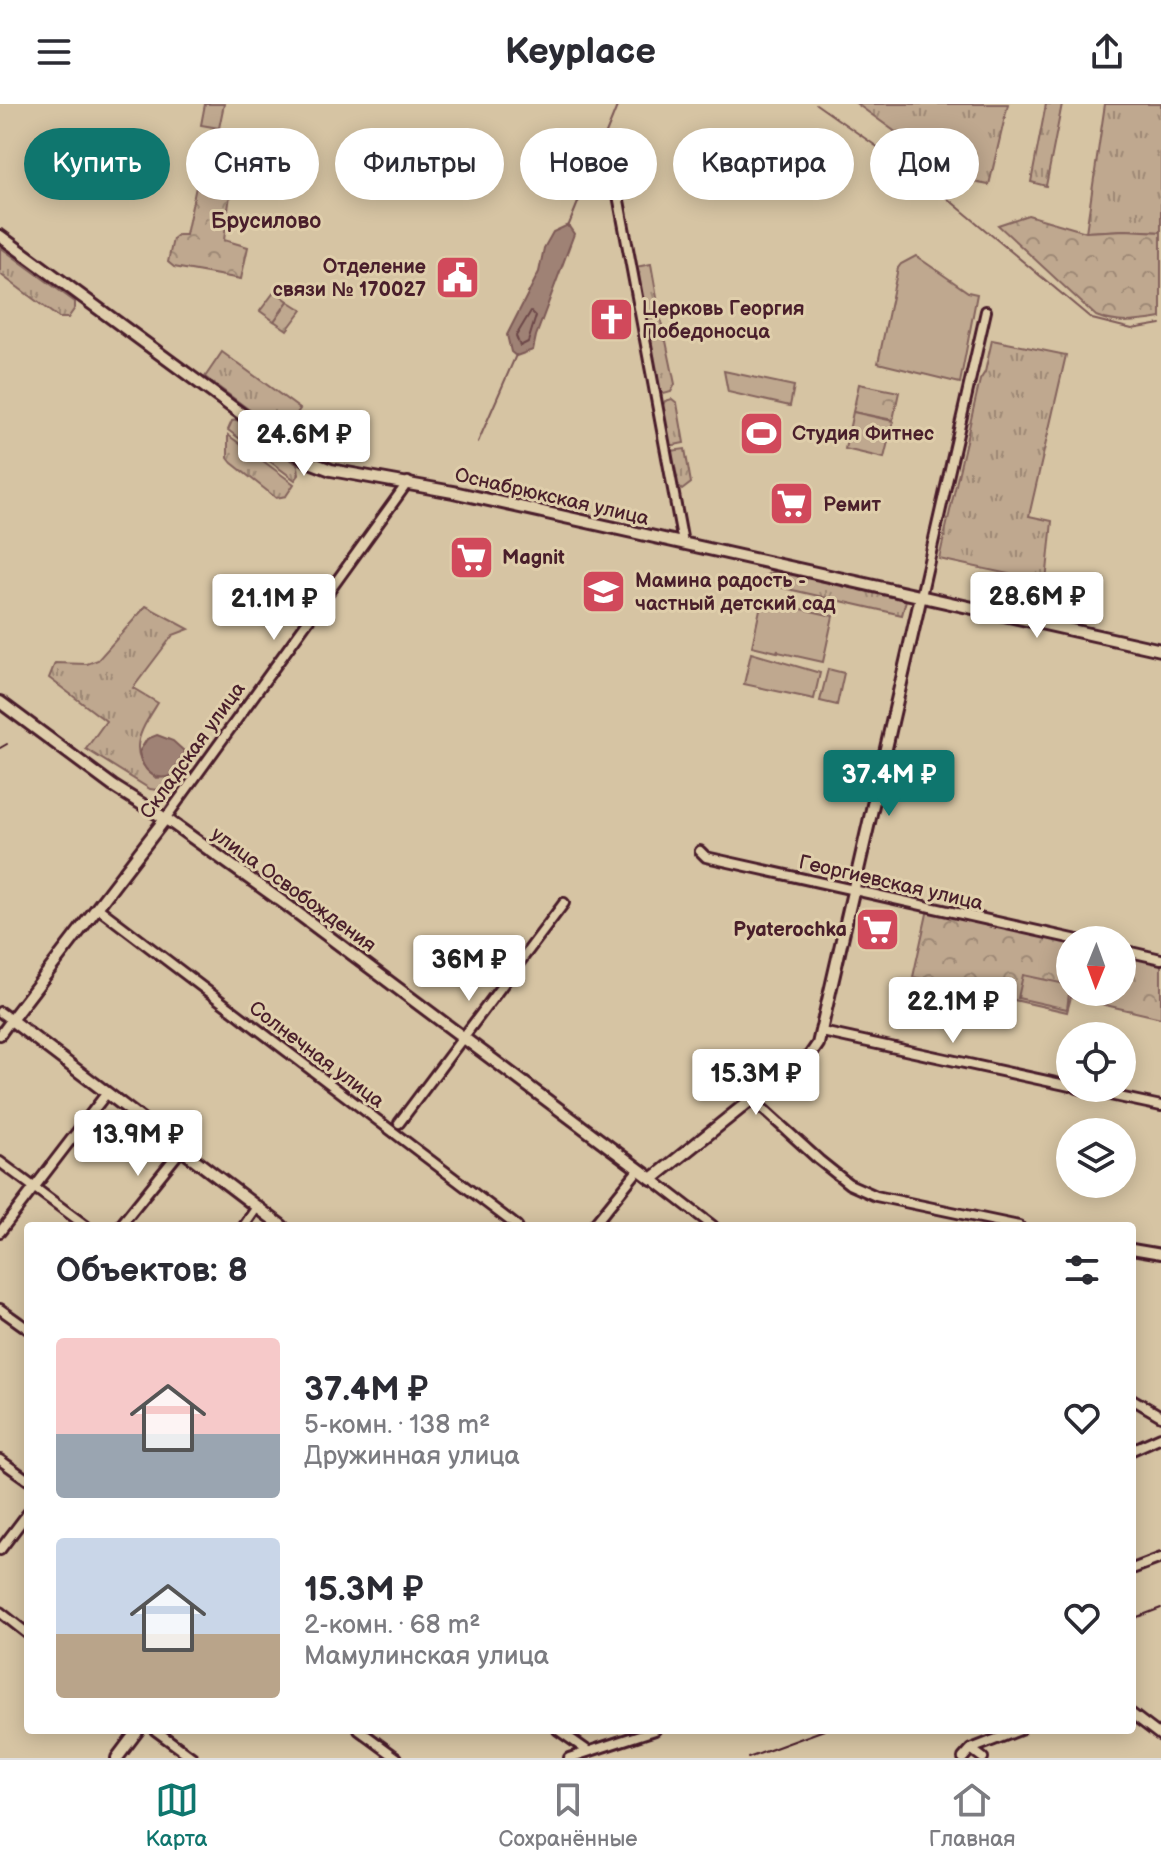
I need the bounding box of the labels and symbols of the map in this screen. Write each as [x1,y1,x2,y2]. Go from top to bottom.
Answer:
district label: Брусилово [211,208,321,235]
public building icon: Отделение связи № 170027 [433,253,481,301]
place label: Отделение связи № 170027 [273,255,426,302]
church icon: Церковь Георгия Победоносца [587,296,635,344]
place label: Церковь Георгия Победоносца [642,297,805,344]
sports icon: Студия Фитнес [737,409,785,457]
pin: 24.6M ₽ [230,410,378,478]
place label: Студия Фитнес [792,422,934,446]
street label: Оснабрюкская улица [452,463,651,531]
supermarket icon: Ремит [768,480,816,528]
place label: Ремит [823,493,882,517]
supermarket icon: Magnit [447,533,495,581]
place label: Magnit [502,546,565,570]
school or university icon: Мамина радость - частный детский сад [580,568,628,616]
place label: Мамина радость - частный детский сад [635,569,836,616]
pin: 28.6M ₽ [963,572,1111,640]
pin: 21.1M ₽ [200,574,348,642]
street label: Складская улица [135,677,251,824]
pin: 37.4M ₽ [815,750,963,818]
street label: улица Освобождения [206,822,380,958]
street label: Георгиевская улица [796,850,985,916]
supermarket icon: Pyaterochka [854,905,902,953]
place label: Pyaterochka [733,918,847,942]
north arrow [1056,926,1136,1006]
pin: 36M ₽ [413,935,525,1003]
pin: 22.1M ₽ [879,977,1027,1045]
street label: Солнечная улица [244,996,389,1114]
pin: 15.3M ₽ [682,1049,830,1117]
pin: 13.9M ₽ [64,1110,212,1178]

